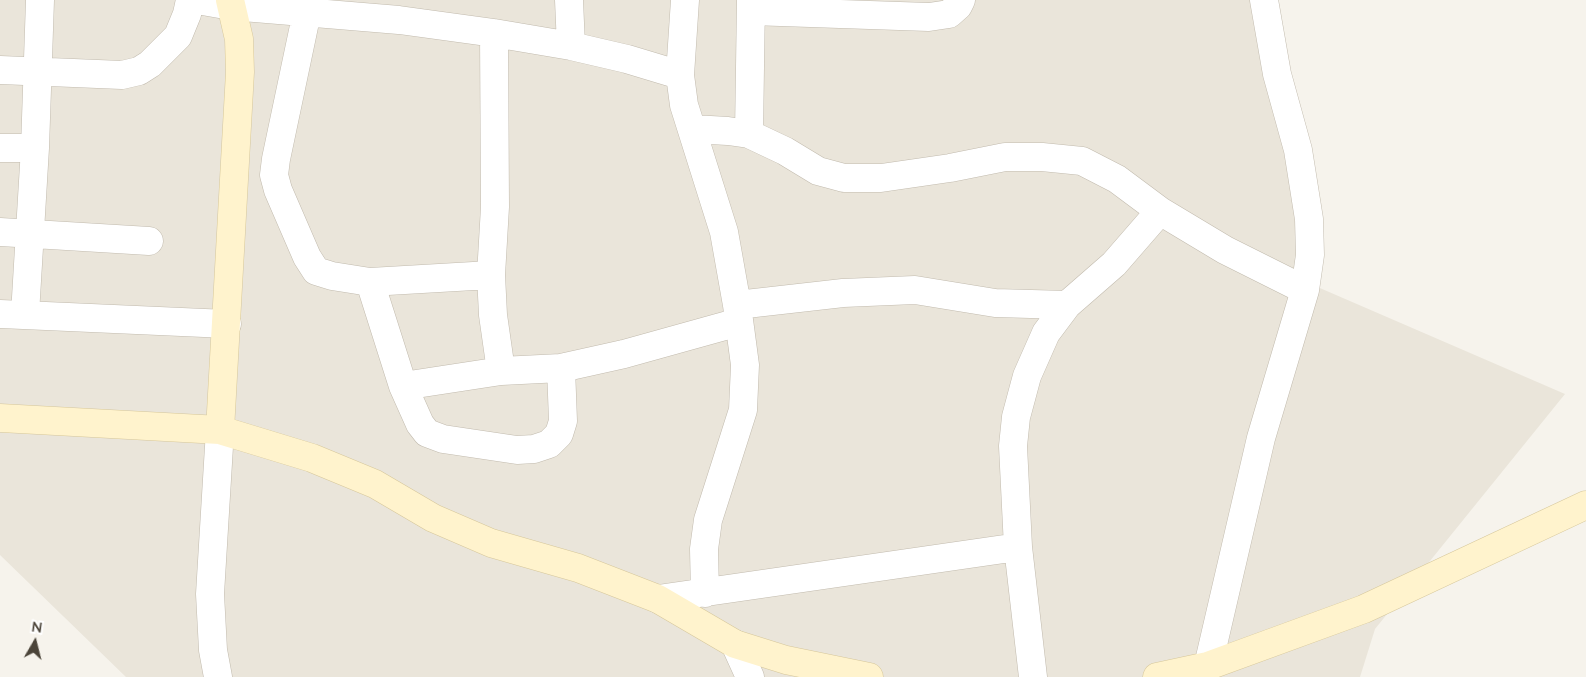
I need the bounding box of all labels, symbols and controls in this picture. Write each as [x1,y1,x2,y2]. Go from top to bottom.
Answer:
north arrow [10,617,60,667]
text: N [31,617,44,636]

